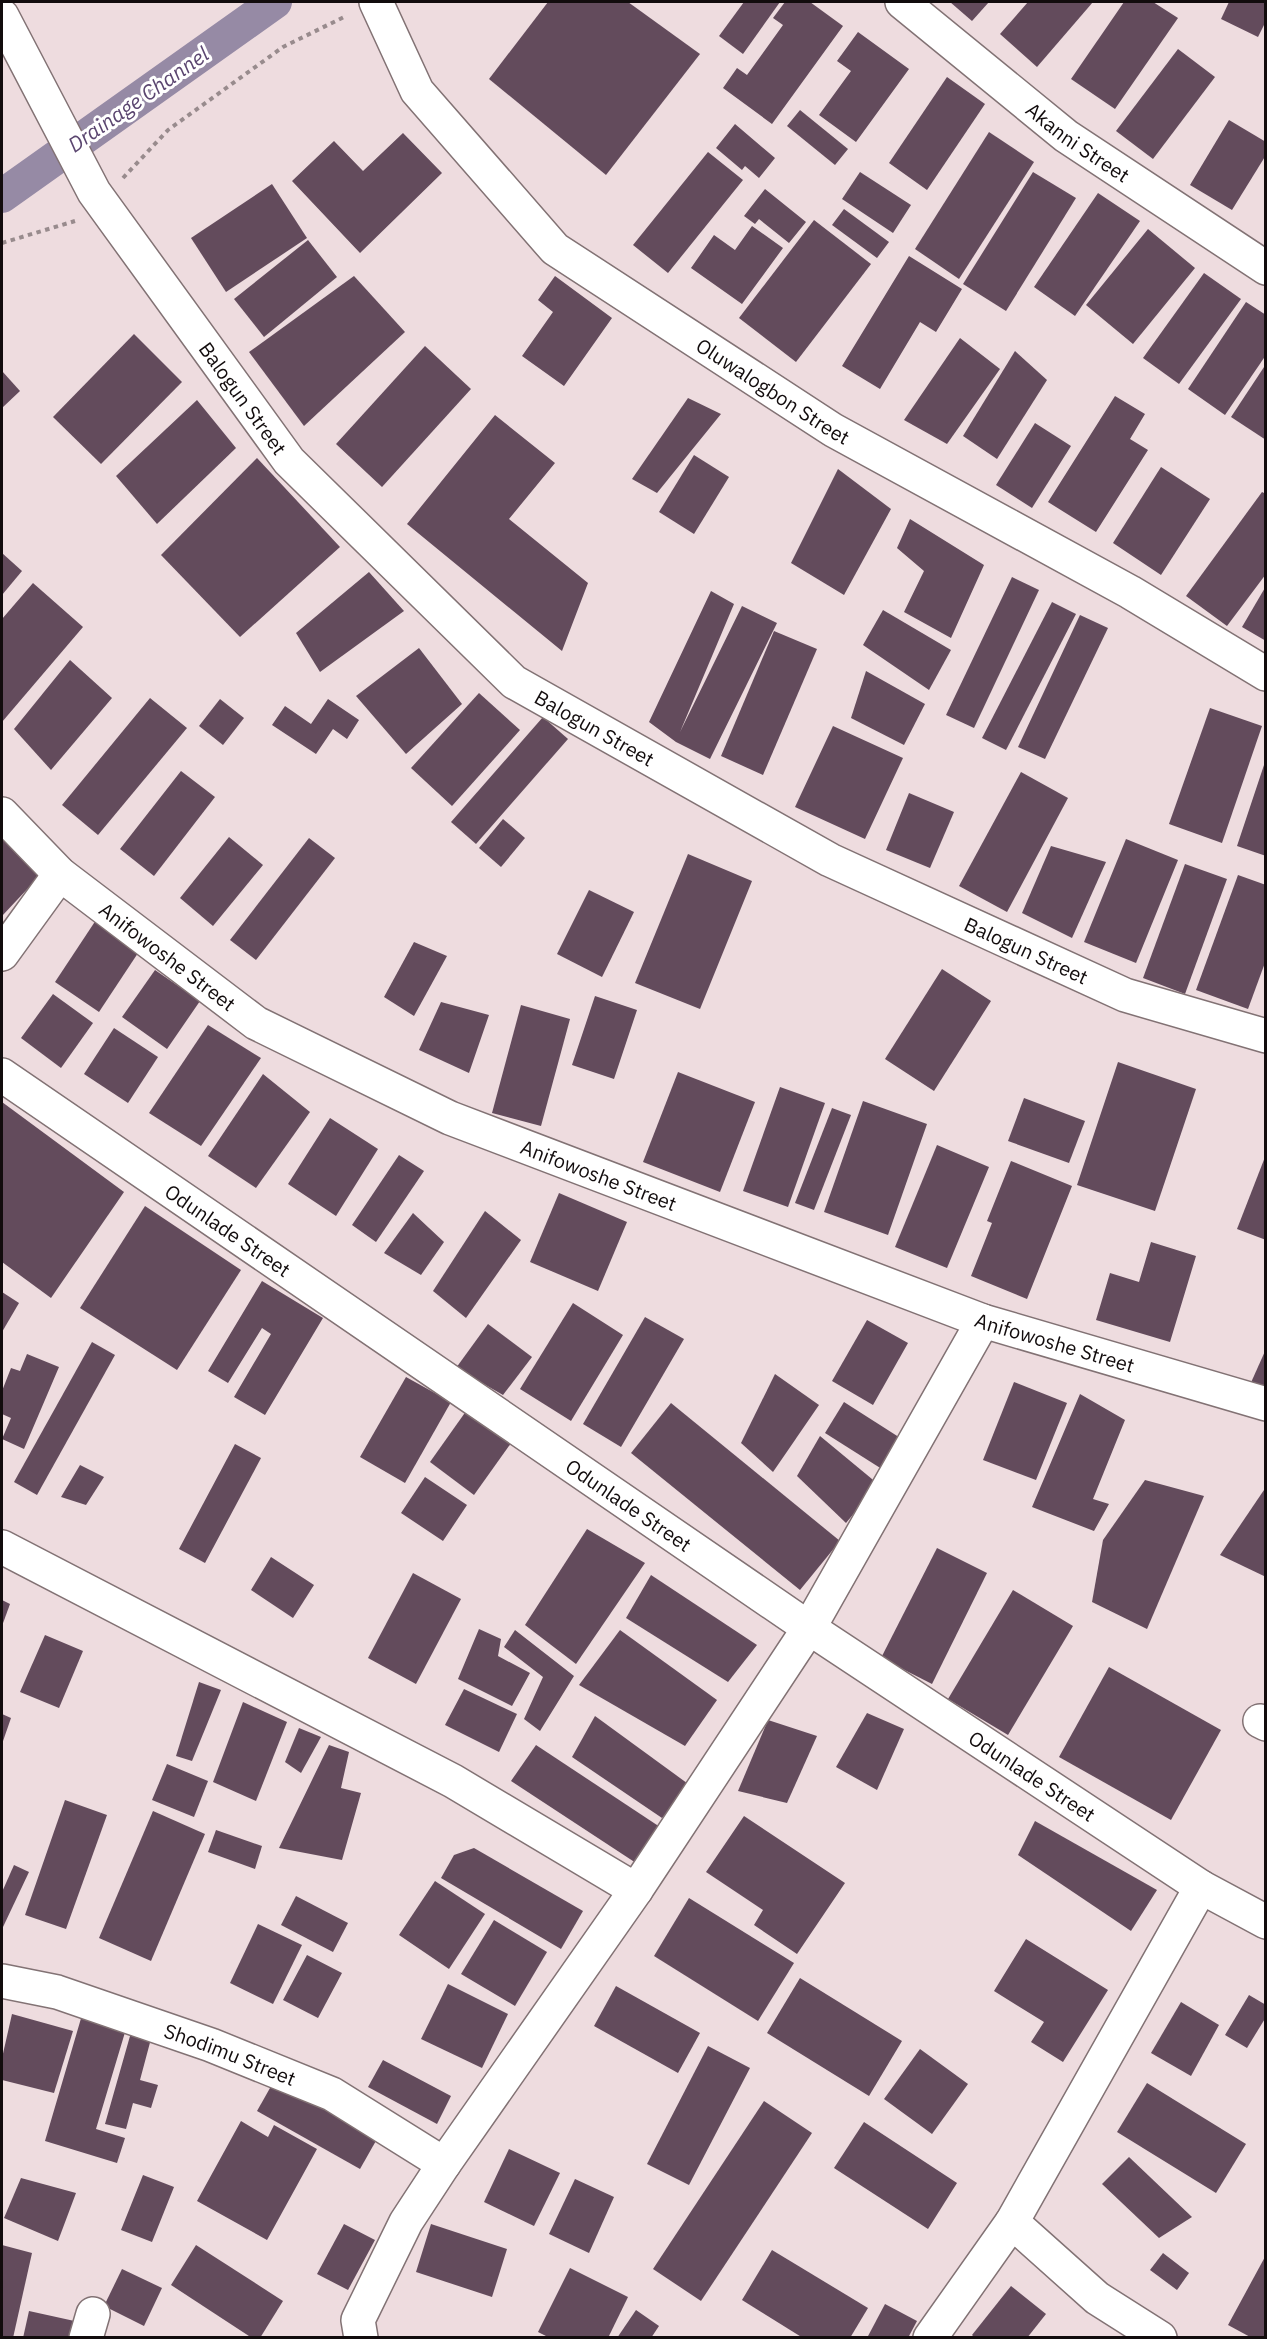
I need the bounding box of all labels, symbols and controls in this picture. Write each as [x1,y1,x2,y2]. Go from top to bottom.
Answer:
water label: Drainage Channel [62,40,214,158]
street label: Akanni Street [1021,96,1135,188]
street label: Oluwalogbon Street [691,331,855,450]
street label: Balogun Street [193,336,293,460]
street label: Balogun Street [530,683,660,772]
street label: Anifowoshe Street [94,895,242,1017]
street label: Balogun Street [960,910,1093,990]
street label: Anifowoshe Street [517,1133,681,1217]
street label: Odunlade Street [160,1177,296,1283]
street label: Anifowoshe Street [971,1306,1138,1378]
street label: Odunlade Street [561,1452,697,1557]
street label: Odunlade Street [964,1724,1101,1827]
street label: Shodimu Street [161,2016,300,2092]

